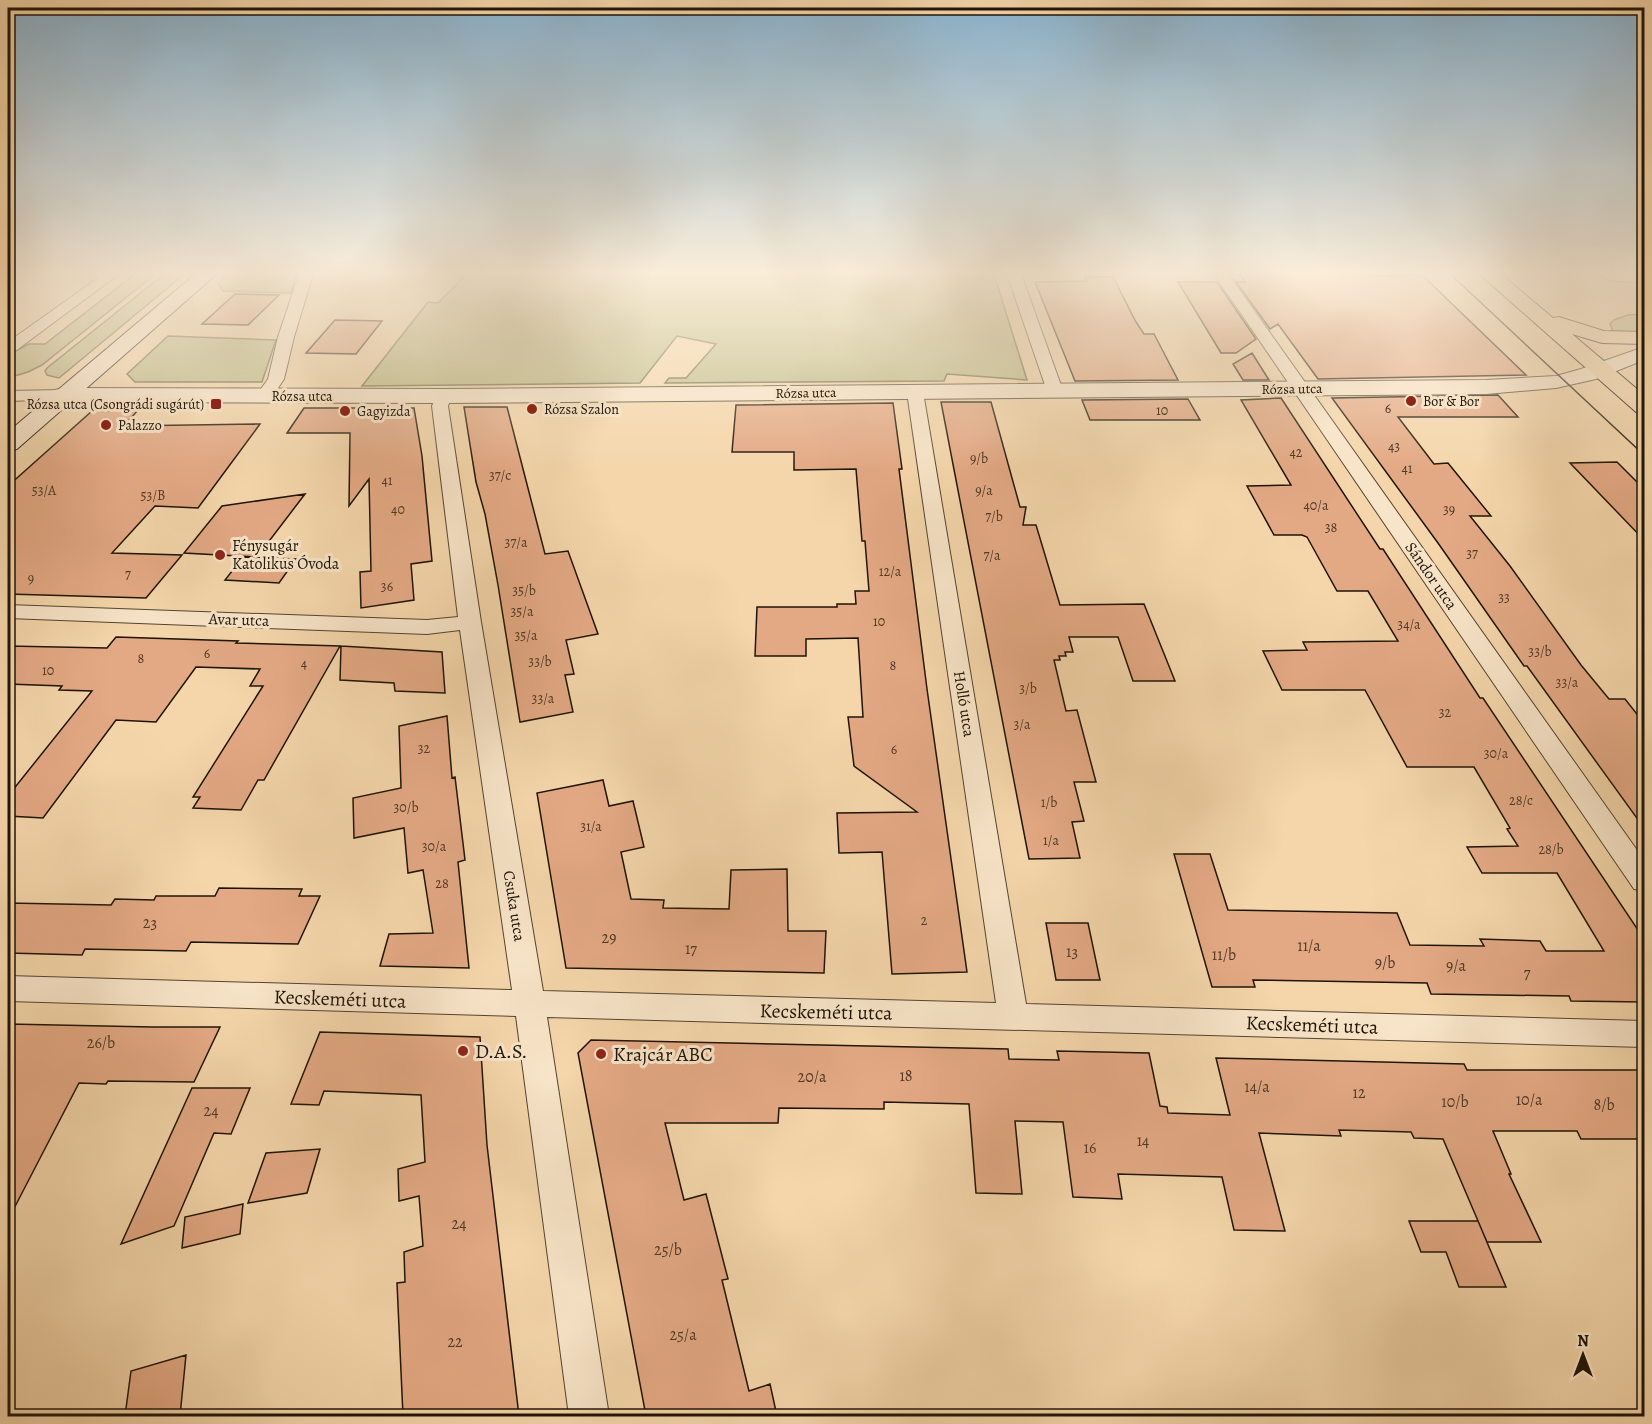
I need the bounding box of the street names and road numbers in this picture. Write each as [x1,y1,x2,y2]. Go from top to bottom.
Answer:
street label: Rózsa utca [1261,379,1323,399]
street label: Rózsa utca [775,383,837,403]
street label: Rózsa utca [272,387,333,406]
street label: Sándor utca [1400,538,1463,615]
street label: Avar utca [207,608,270,632]
street label: Holló utca [948,669,980,739]
street label: Csuka utca [498,869,531,943]
street label: Kecskeméti utca [273,983,407,1015]
street label: Kecskeméti utca [759,997,893,1027]
street label: Kecskeméti utca [1245,1009,1379,1041]

